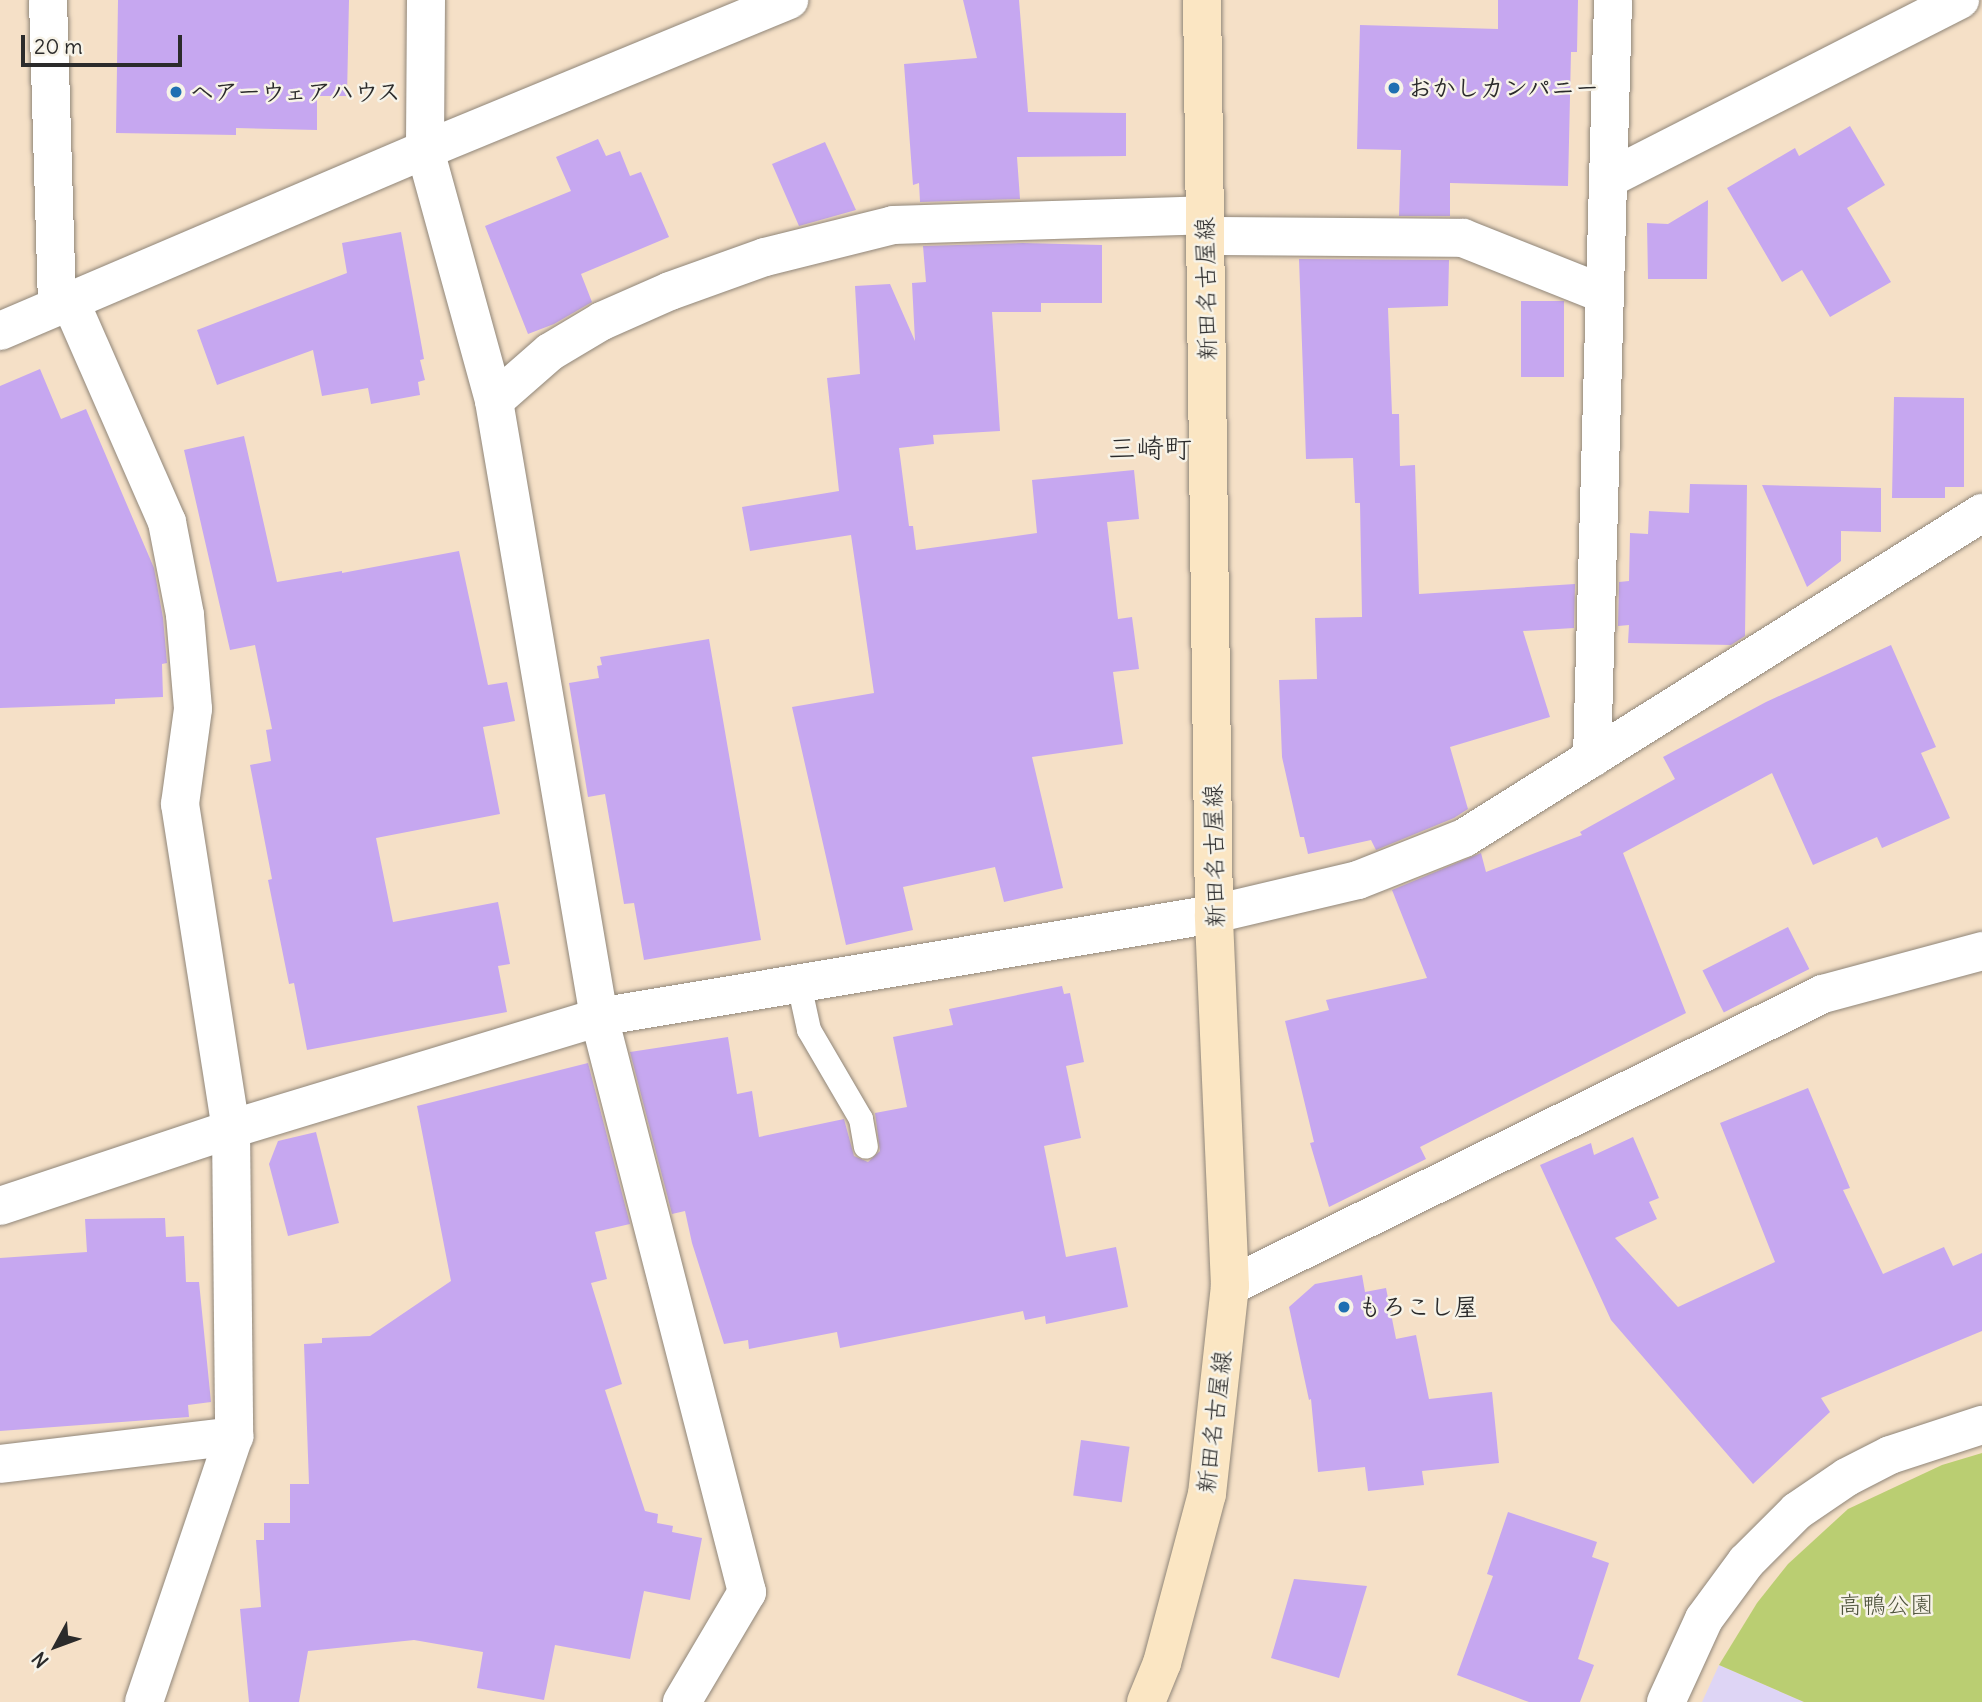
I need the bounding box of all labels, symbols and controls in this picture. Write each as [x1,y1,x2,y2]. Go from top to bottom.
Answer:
scale bar [24,21,186,65]
text: 20 m [34,33,83,60]
place label: おかしカンパニー [1408,74,1600,102]
place label: ヘアーウェアハウス [190,78,405,106]
marker: おかしカンパニー [1386,80,1402,96]
marker: ヘアーウェアハウス [168,84,184,100]
street label: 新田名古屋線 [1190,217,1222,361]
district label: 三崎町 [1108,431,1192,465]
street label: 新田名古屋線 [1198,784,1230,928]
place label: もろこし屋 [1358,1293,1478,1321]
marker: もろこし屋 [1336,1299,1352,1315]
street label: 新田名古屋線 [1191,1349,1237,1495]
park label: 高鴨公園 [1838,1591,1934,1619]
north arrow [21,1611,91,1681]
text: N [27,1647,54,1673]

